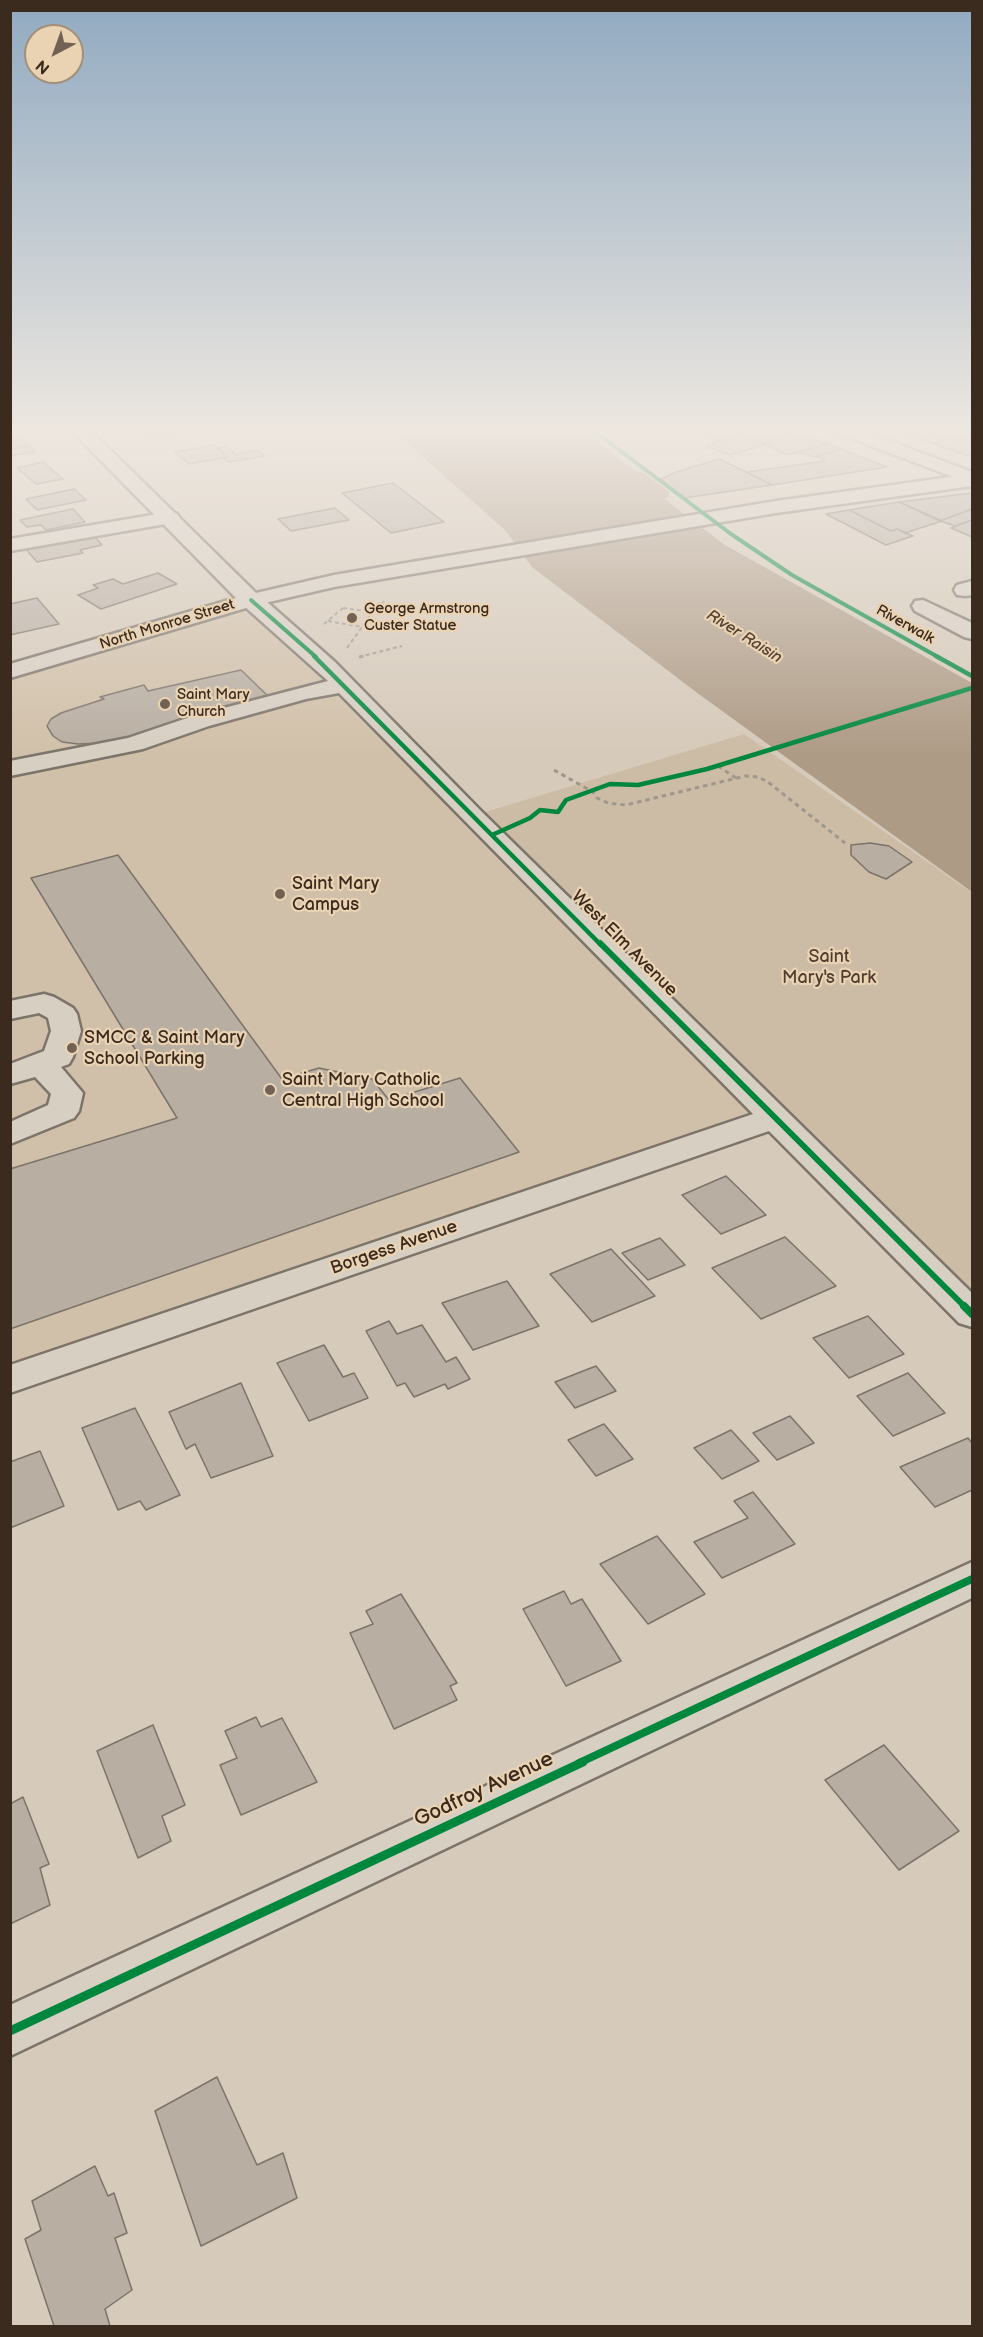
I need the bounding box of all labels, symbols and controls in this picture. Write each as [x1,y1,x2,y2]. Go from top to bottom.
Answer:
north arrow [24,24,84,84]
text: N [32,55,54,78]
street label: North Monroe Street [97,596,237,654]
place label: George Armstrong Custer Statue [364,600,489,635]
street label: Riverwalk [873,602,937,648]
water label: River Raisin [703,606,785,668]
marker: George Armstrong Custer Statue [345,611,359,625]
place label: Saint Mary Church [177,686,250,721]
marker: Saint Mary Church [158,697,172,711]
place label: Saint Mary Campus [292,873,379,916]
street label: West Elm Avenue [566,886,682,1002]
marker: Saint Mary Campus [273,887,287,901]
park label: Saint Mary's Park [782,946,876,988]
place label: SMCC & Saint Mary School Parking [84,1027,245,1070]
marker: SMCC & Saint Mary School Parking [65,1041,79,1055]
place label: Saint Mary Catholic Central High School [282,1069,444,1112]
marker: Saint Mary Catholic Central High School [263,1083,277,1097]
street label: Borgess Avenue [328,1216,460,1280]
street label: Godfroy Avenue [410,1747,558,1833]

